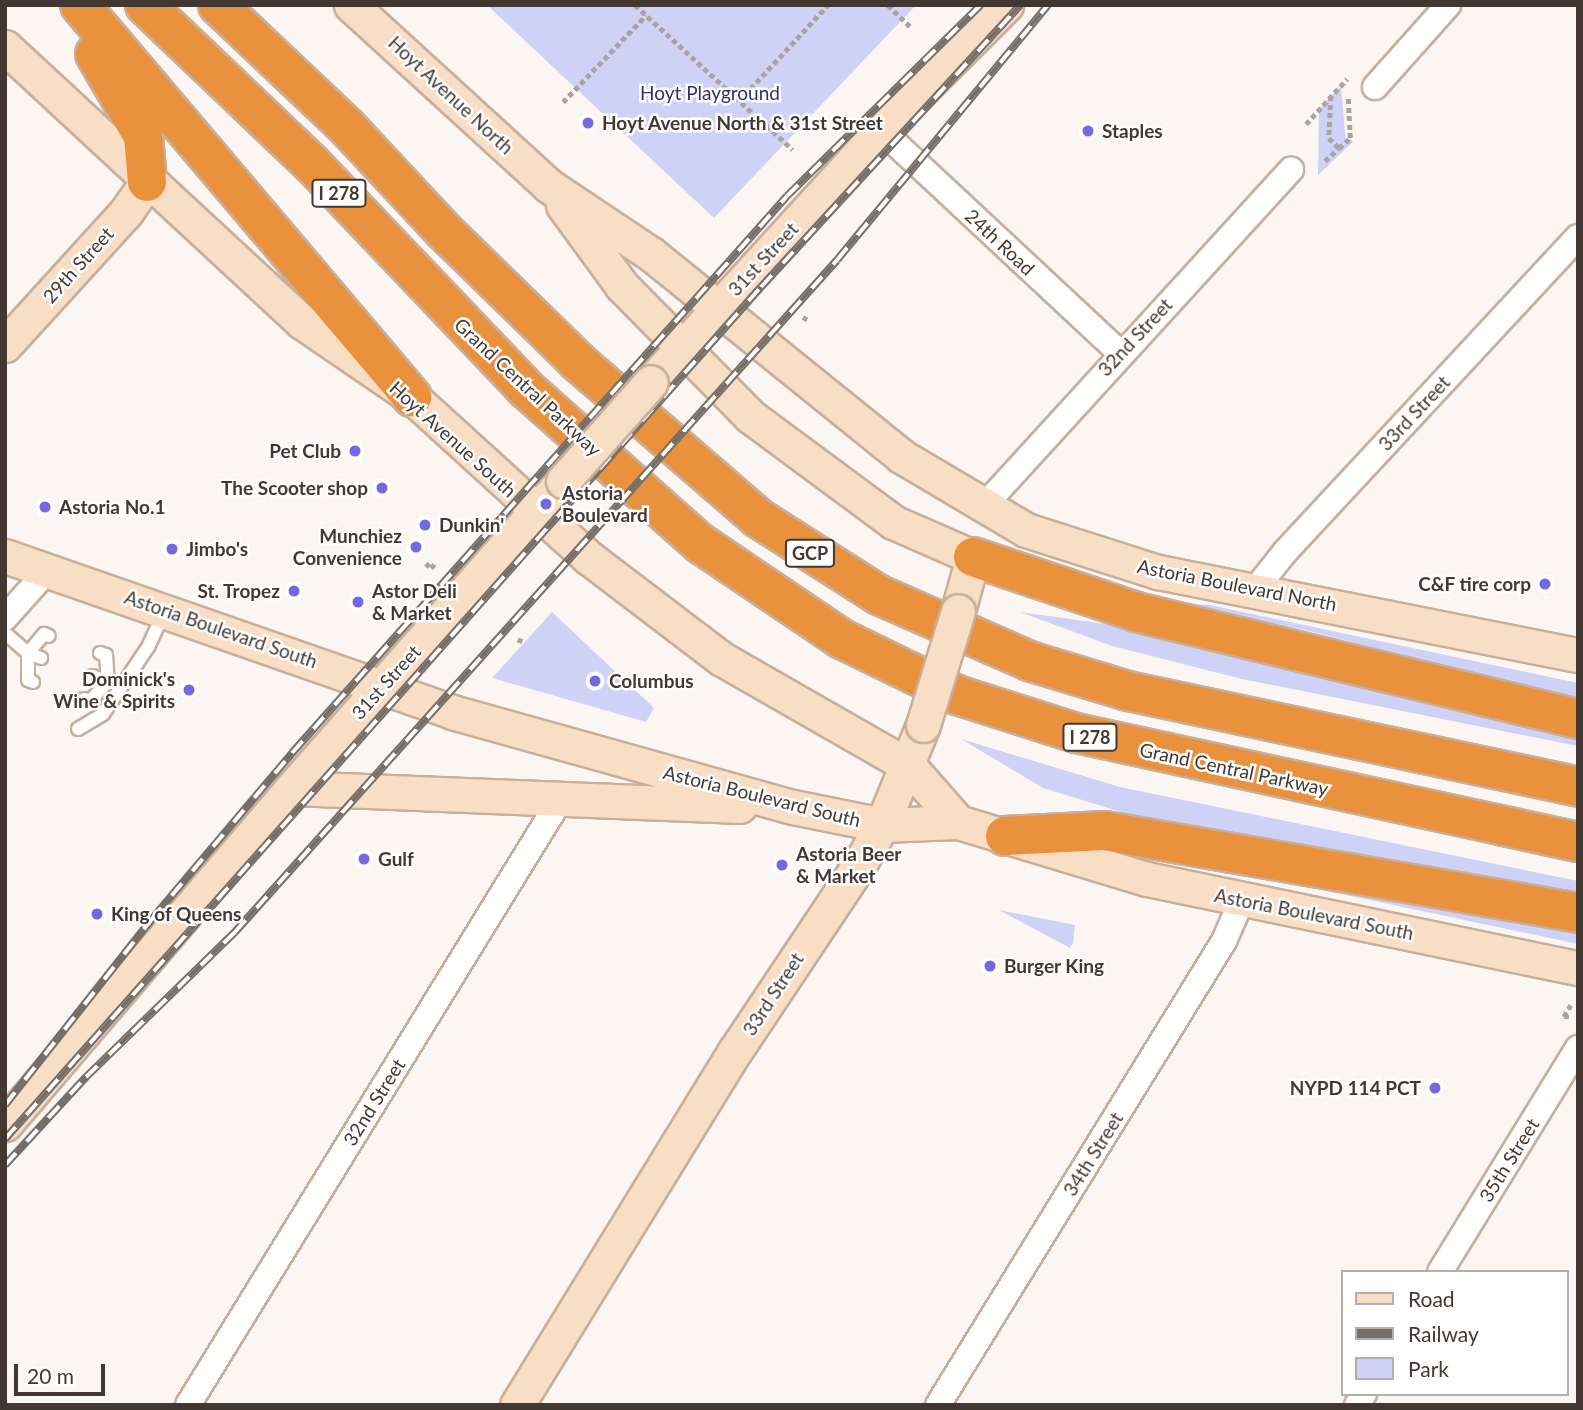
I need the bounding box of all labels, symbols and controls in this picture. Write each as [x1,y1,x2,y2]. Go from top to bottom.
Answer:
street label: Hoyt Avenue North [384,31,518,159]
park label: Hoyt Playground [640,82,780,104]
place label: Hoyt Avenue North & 31st Street [602,112,883,134]
marker: Hoyt Avenue North & 31st Street [580,115,596,131]
place label: Staples [1102,120,1163,142]
marker: Staples [1080,123,1096,139]
road number: I 278 [311,178,367,208]
street label: 24th Road [961,204,1039,280]
street label: 31st Street [723,218,803,300]
street label: 29th Street [38,222,118,308]
street label: 32nd Street [1093,293,1177,381]
street label: Grand Central Parkway [450,313,606,461]
street label: 33rd Street [1374,371,1454,455]
street label: Hoyt Avenue South [385,376,521,502]
place label: Pet Club [269,440,341,462]
marker: Pet Club [347,443,363,459]
place label: The Scooter shop [221,477,368,499]
marker: The Scooter shop [374,480,390,496]
place label: Astoria Boulevard [562,482,648,526]
marker: Astoria Boulevard [536,494,556,514]
place label: Astoria No.1 [59,496,165,518]
marker: Astoria No.1 [37,499,53,515]
place label: Dunkin' [439,514,504,536]
marker: Dunkin' [417,517,433,533]
place label: Munchiez Convenience [293,525,402,569]
place label: Jimbo's [186,538,248,560]
road number: GCP [784,538,836,568]
marker: Munchiez Convenience [408,539,424,555]
marker: Jimbo's [164,541,180,557]
street label: Astoria Boulevard North [1135,554,1339,616]
place label: C&F tire corp [1418,573,1531,595]
marker: C&F tire corp [1537,576,1553,592]
place label: St. Tropez [197,580,280,602]
place label: Astor Deli & Market [372,580,457,624]
marker: St. Tropez [286,583,302,599]
street label: Astoria Boulevard South [122,585,320,673]
marker: Astor Deli & Market [350,594,366,610]
street label: 31st Street [347,640,425,724]
place label: Dominick's Wine & Spirits [53,668,175,712]
place label: Columbus [609,670,693,692]
marker: Columbus [587,673,603,689]
marker: Dominick's Wine & Spirits [181,682,197,698]
road number: I 278 [1062,722,1118,752]
street label: Grand Central Parkway [1138,738,1330,800]
street label: Astoria Boulevard South [661,760,863,832]
place label: Astoria Beer & Market [796,843,901,887]
place label: Gulf [378,848,414,870]
marker: Gulf [356,851,372,867]
marker: Astoria Beer & Market [774,857,790,873]
street label: Astoria Boulevard South [1213,884,1415,944]
place label: King of Queens [111,903,242,925]
marker: King of Queens [89,906,105,922]
street label: 33rd Street [738,948,808,1040]
place label: Burger King [1004,955,1104,977]
marker: Burger King [982,958,998,974]
street label: 32nd Street [338,1054,410,1150]
place label: NYPD 114 PCT [1290,1077,1421,1099]
marker: NYPD 114 PCT [1427,1080,1443,1096]
street label: 34th Street [1058,1108,1128,1200]
street label: 35th Street [1474,1114,1544,1206]
legend [1342,1270,1569,1396]
text: Road [1408,1286,1455,1311]
text: Railway [1408,1321,1479,1346]
scale bar [18,1350,108,1394]
text: Park [1408,1356,1449,1381]
text: 20 m [27,1363,74,1388]

